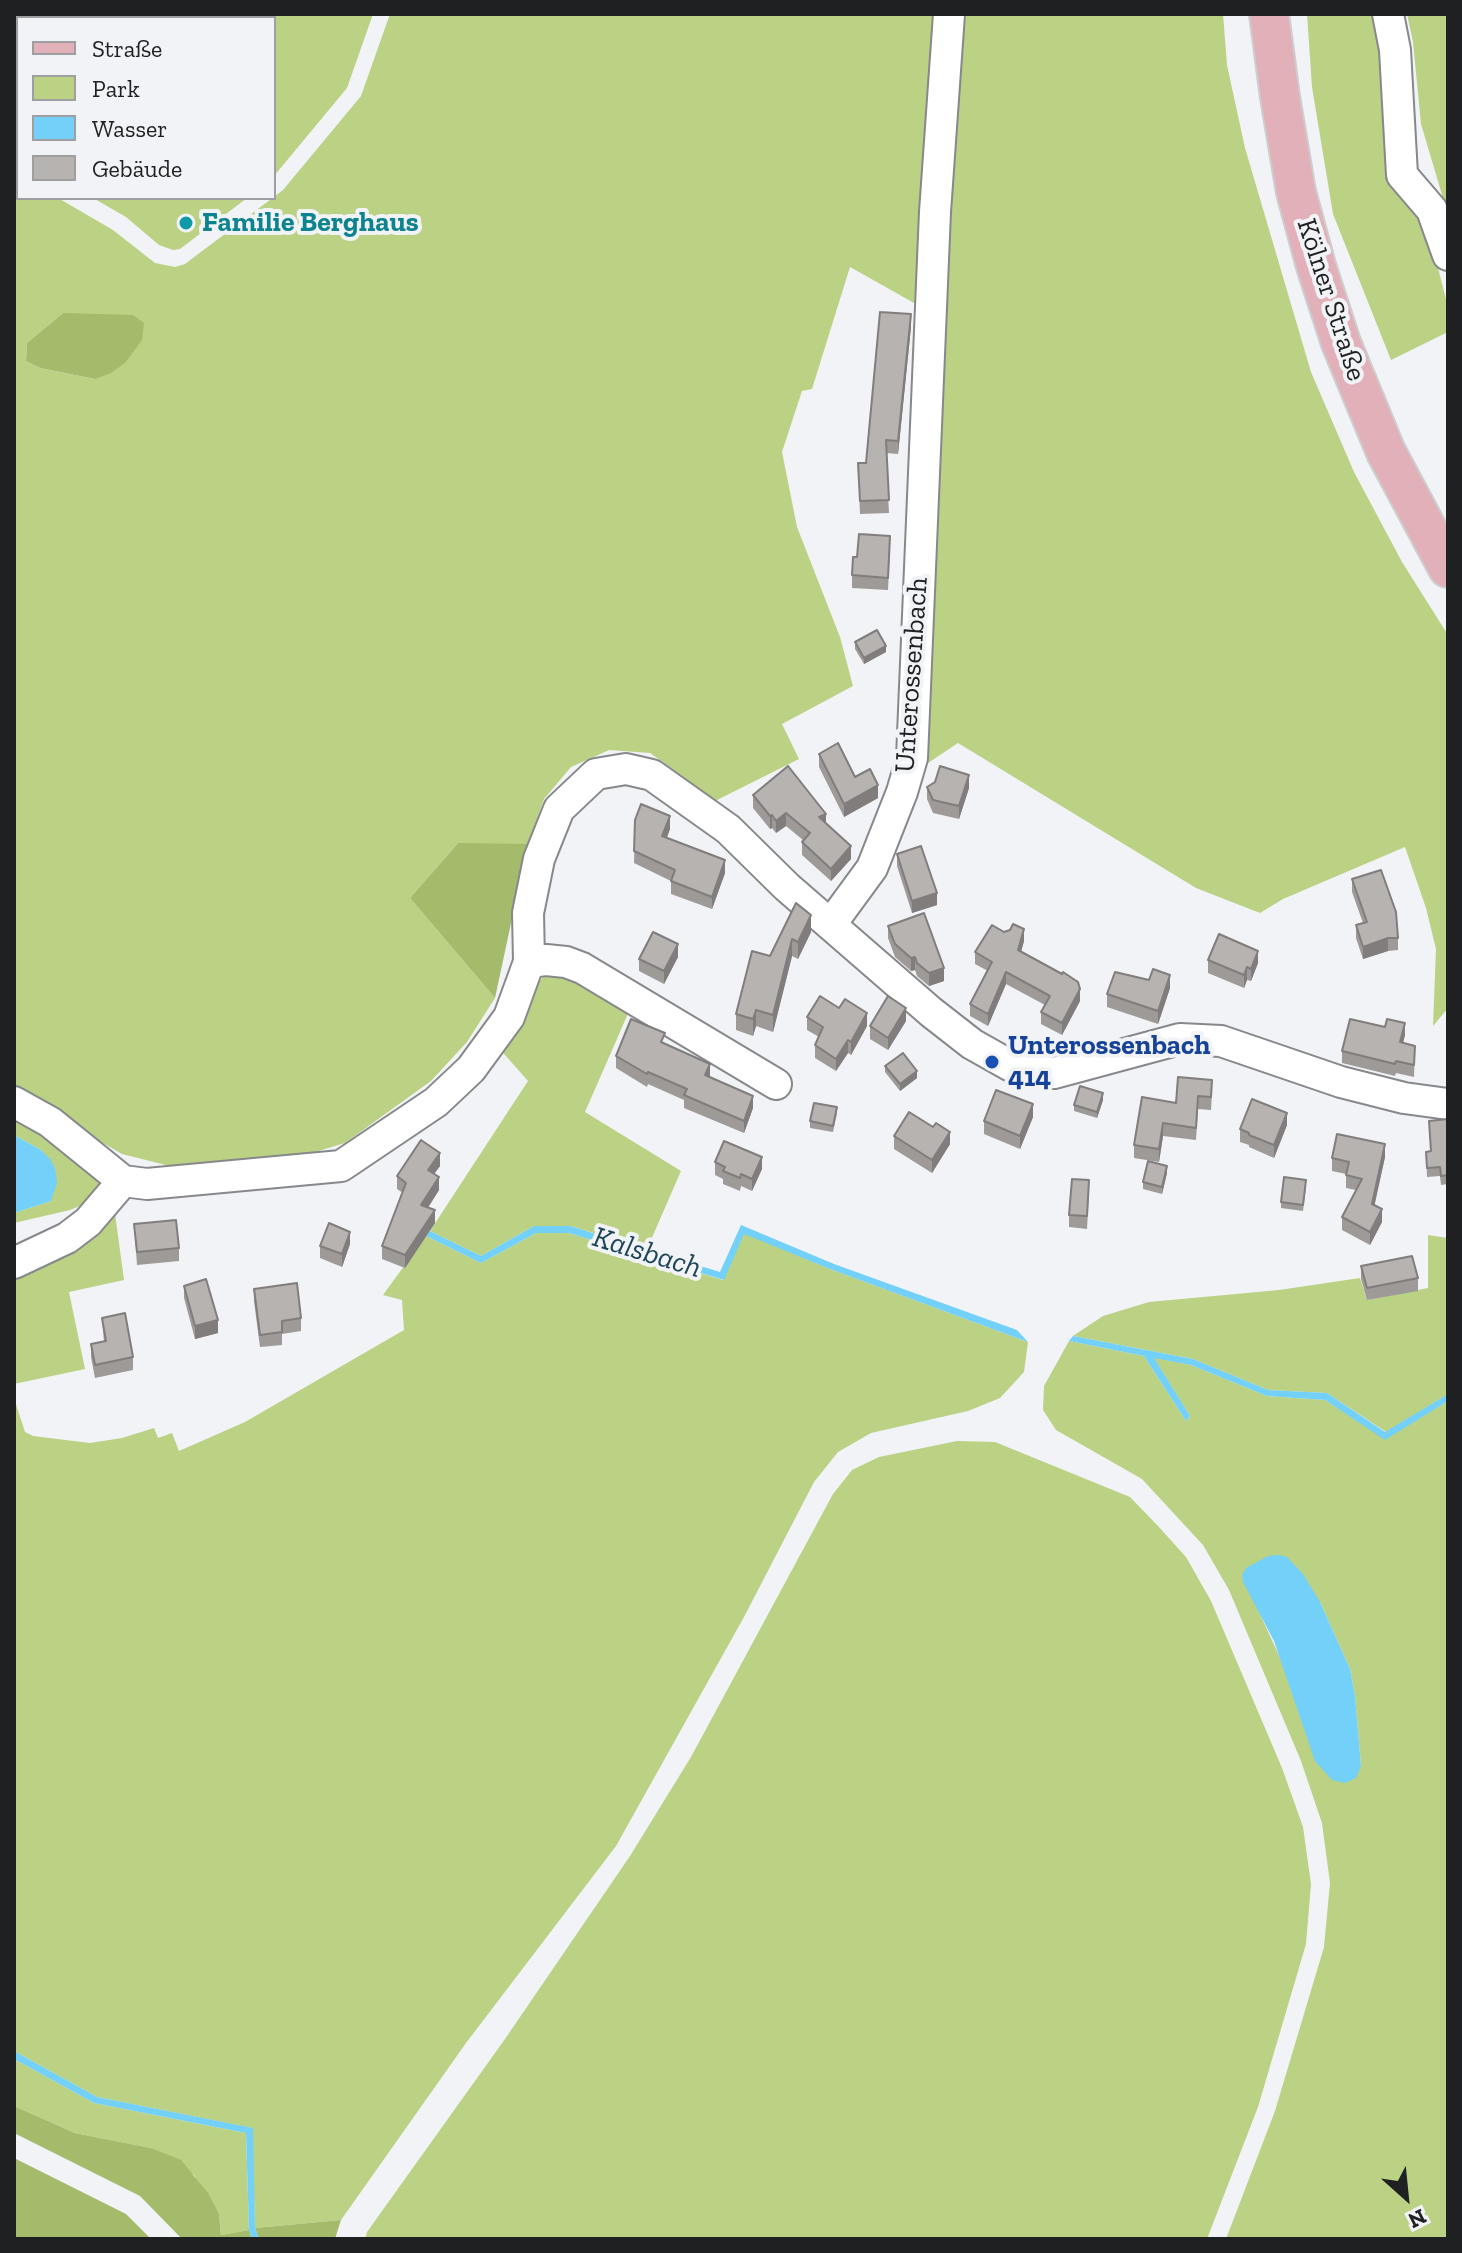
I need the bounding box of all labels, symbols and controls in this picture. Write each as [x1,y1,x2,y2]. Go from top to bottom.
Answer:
legend [16,16,276,200]
text: Straße [92,34,162,63]
text: Park [92,74,140,103]
text: Wasser [92,114,167,143]
text: Gebäude [92,154,182,183]
place label: Familie Berghaus [202,206,419,240]
marker: Familie Berghaus [177,214,195,232]
street label: Kölner Straße [1289,215,1373,385]
street label: Unterossenbach [888,576,936,774]
place label: Unterossenbach 414 [1008,1029,1210,1095]
marker: Unterossenbach 414 [983,1053,1001,1071]
water label: Kalsbach [588,1219,706,1287]
north arrow [1366,2157,1446,2237]
text: N [1404,2203,1431,2235]

